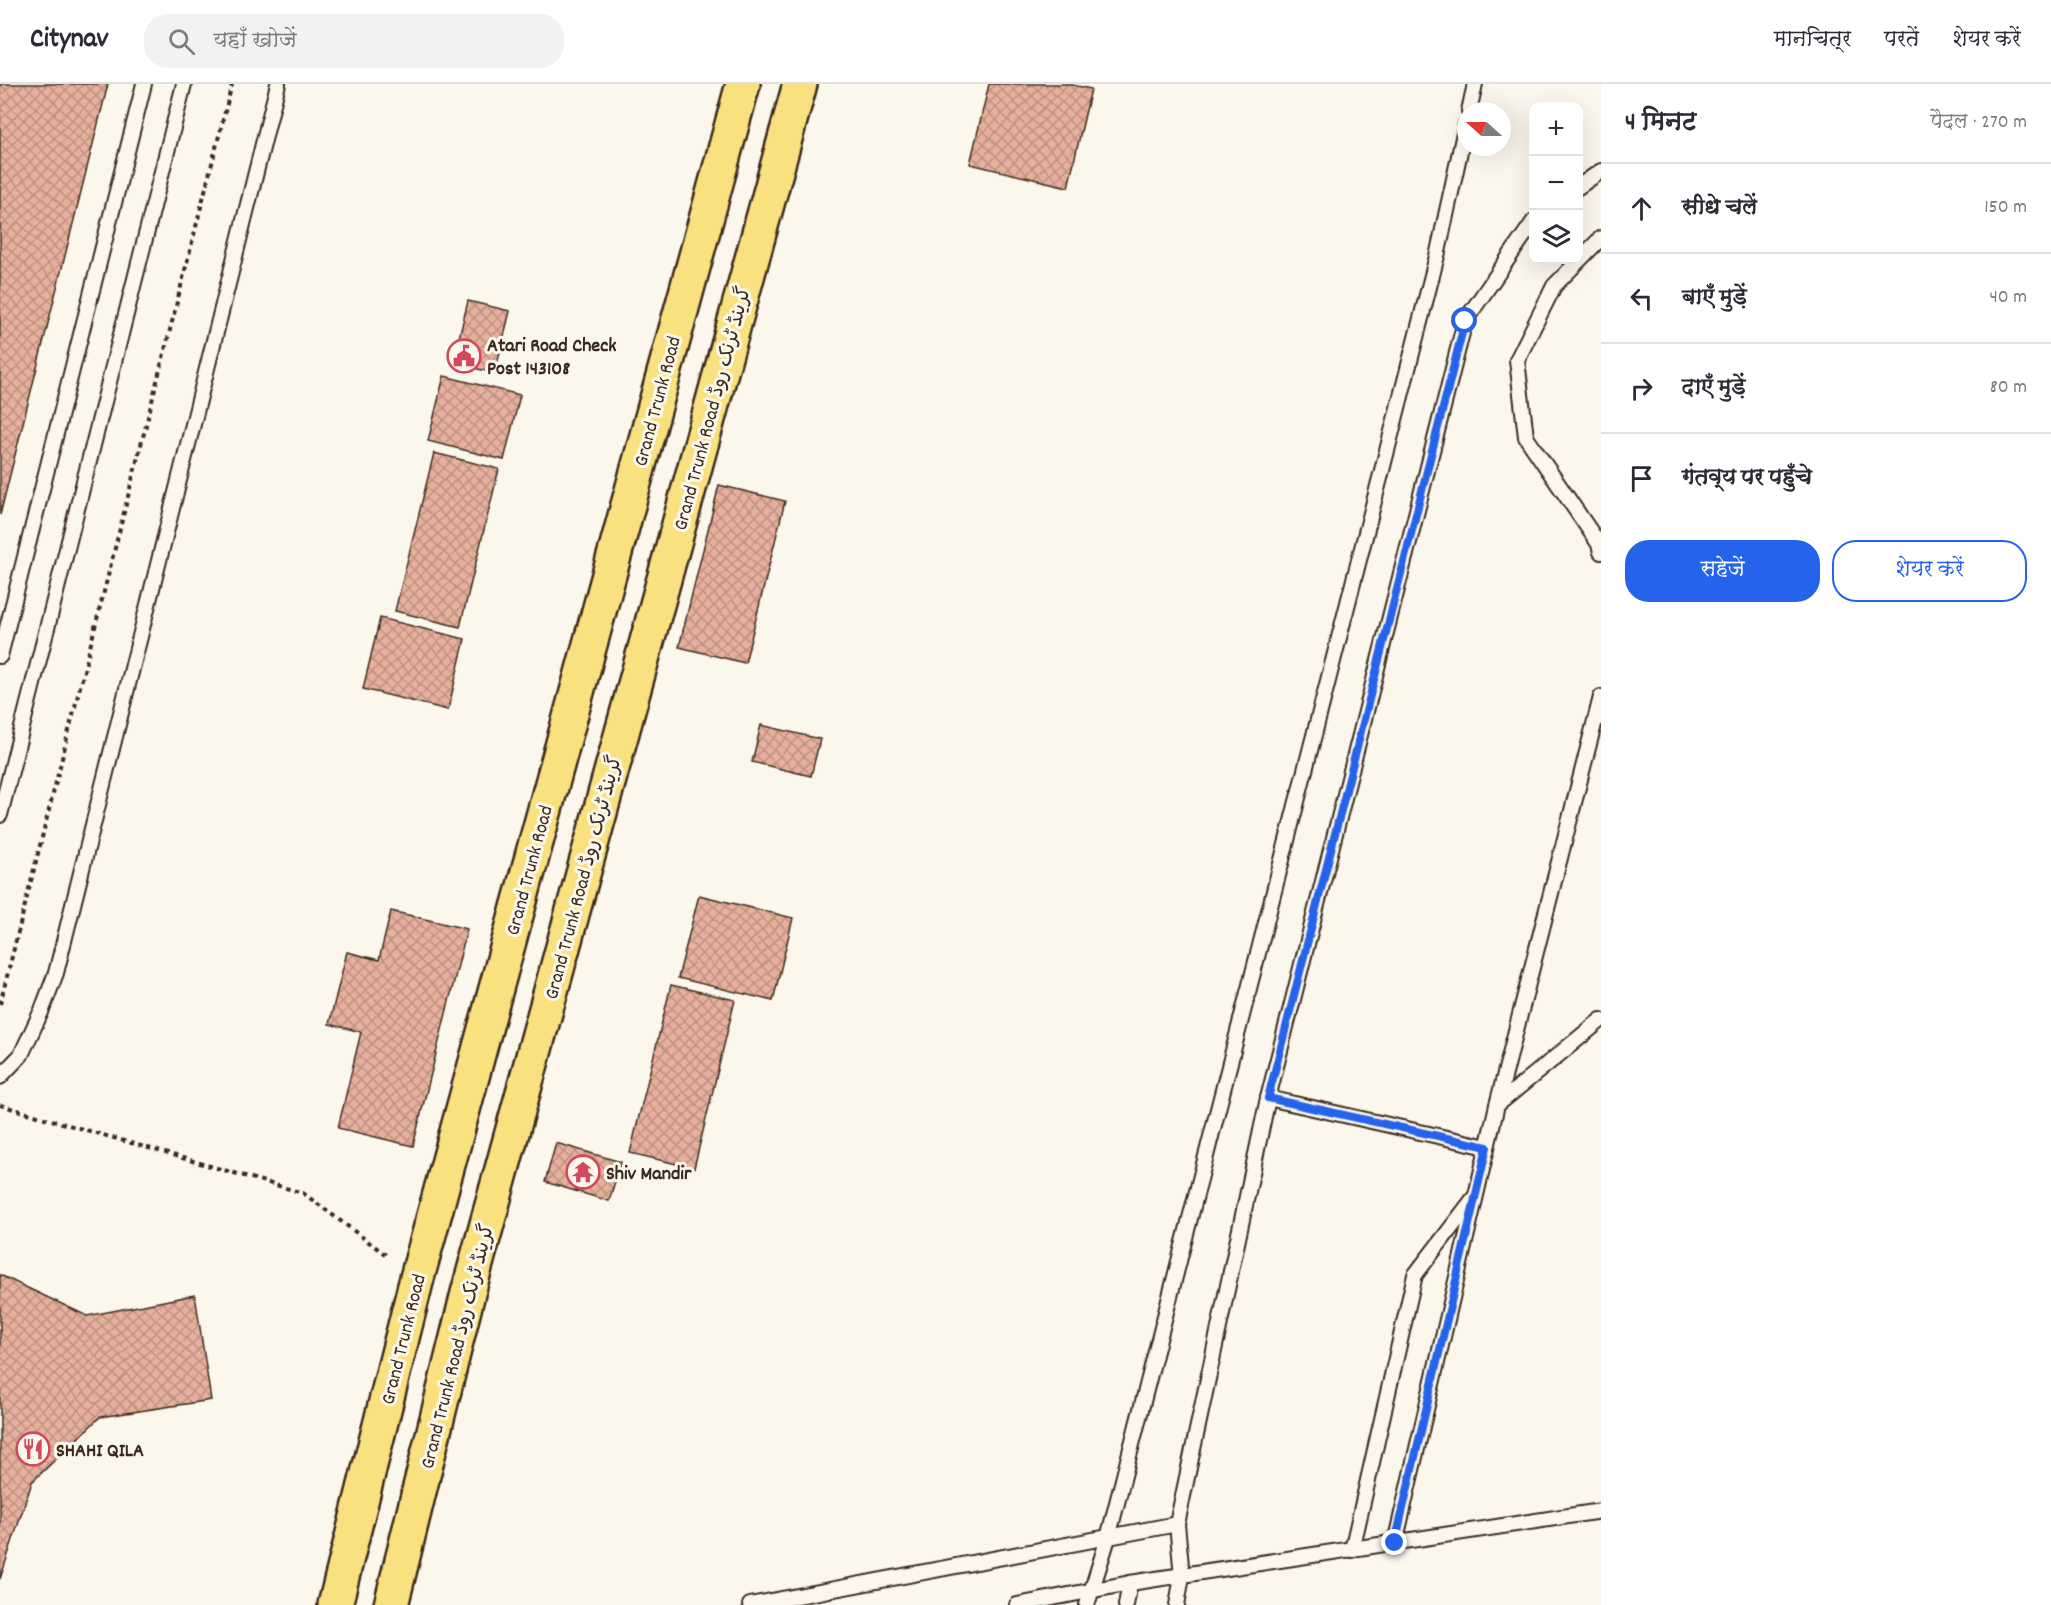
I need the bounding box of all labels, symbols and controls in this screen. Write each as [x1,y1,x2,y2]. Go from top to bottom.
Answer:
search box [144,14,564,68]
text: Citynav [30,21,108,61]
icon: search [165,25,198,58]
text: यहाँ खोजें [213,26,297,57]
text: मानचित्र [1774,26,1851,56]
text: परतें [1884,26,1919,56]
text: शेयर करें [1952,26,2021,56]
north arrow [1457,102,1511,156]
map controls [1529,102,1583,264]
button: + [1529,102,1583,156]
text: 4 मिनट [1625,105,1696,142]
text: पैदल · 270 m [1930,109,2027,137]
button: − [1529,156,1583,210]
icon: ahead [1625,192,1658,225]
text: सीधे चलें [1682,193,1757,224]
text: 150 m [1984,194,2027,222]
button: layers [1529,210,1583,264]
icon: left [1625,282,1658,315]
text: बाएँ मुड़ें [1682,283,1747,314]
street label: Grand Trunk Road گرینڈ ٹرنک روڈ [668,284,760,534]
text: 40 m [1989,284,2027,312]
route start [1451,307,1477,333]
place label: Atari Road Check Post 143108 [487,333,616,384]
street label: Grand Trunk Road [628,334,690,470]
public building icon: Atari Road Check Post 143108 [446,338,482,374]
icon: right [1625,372,1658,405]
text: दाएँ मुड़ें [1682,373,1746,404]
text: 80 m [1990,374,2027,402]
icon: arrive [1625,462,1658,495]
text: गंतव्य पर पहुँचे [1682,463,1812,494]
button: सहेजें [1625,540,1820,602]
button: शेयर करें [1832,540,2027,602]
street label: Grand Trunk Road گرینڈ ٹرنک روڈ [539,753,631,1003]
street label: Grand Trunk Road [500,803,562,939]
temple icon: Shiv Mandir [565,1154,601,1190]
place label: Shiv Mandir [606,1161,692,1189]
street label: Grand Trunk Road گرینڈ ٹرنک روڈ [415,1221,503,1472]
street label: Grand Trunk Road [375,1272,435,1408]
restaurant icon: SHAHI QILA [15,1431,51,1467]
place label: SHAHI QILA [56,1438,144,1466]
route end [1381,1529,1407,1555]

